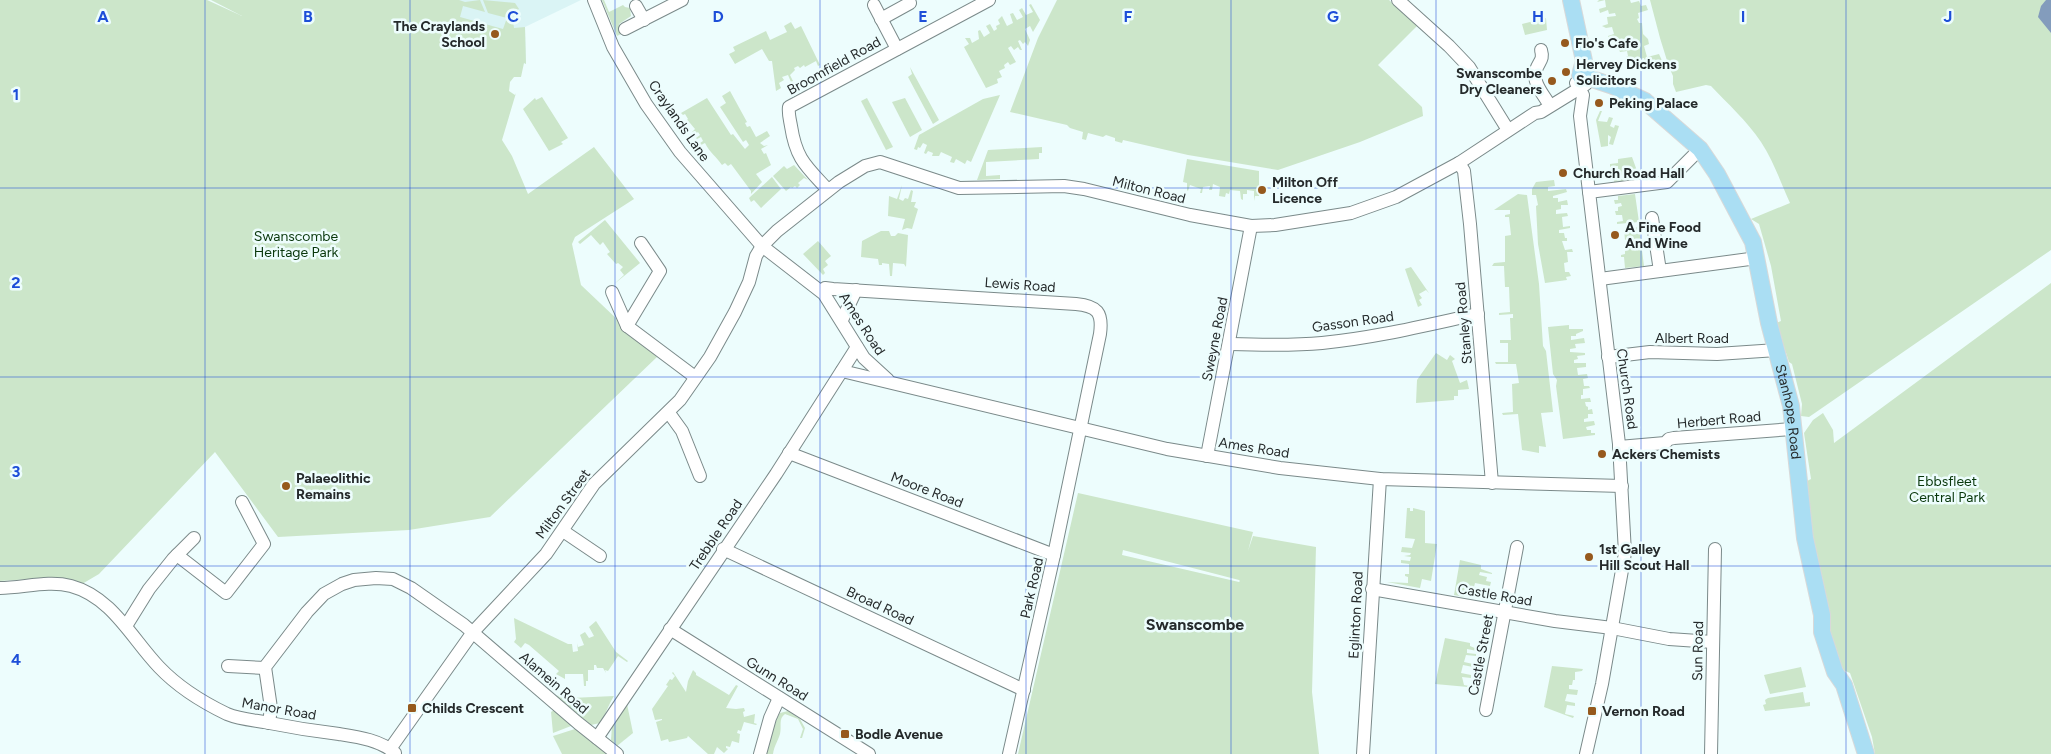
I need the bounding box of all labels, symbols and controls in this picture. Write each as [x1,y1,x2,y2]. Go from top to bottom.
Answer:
text: A [97,7,109,26]
text: B [303,7,313,26]
text: C [507,7,519,26]
text: D [712,7,724,26]
text: E [918,7,928,26]
text: F [1124,7,1133,26]
text: G [1327,7,1339,26]
text: H [1532,7,1544,26]
text: I [1741,7,1745,26]
text: J [1944,7,1952,26]
place label: The Craylands School [393,18,485,51]
marker: The Craylands School [489,28,501,40]
street label: Broomfield Road [784,33,884,99]
place label: Flo's Cafe [1575,35,1639,52]
marker: Flo's Cafe [1559,37,1571,49]
place label: Hervey Dickens Solicitors [1576,56,1677,89]
place label: Swanscombe Dry Cleaners [1456,65,1542,98]
marker: Hervey Dickens Solicitors [1560,66,1572,78]
marker: Swanscombe Dry Cleaners [1546,75,1558,87]
street label: Craylands Lane [645,77,714,165]
text: 1 [13,85,19,104]
place label: Peking Palace [1609,95,1698,112]
marker: Peking Palace [1593,97,1605,109]
place label: Church Road Hall [1573,165,1684,182]
marker: Church Road Hall [1557,167,1569,179]
street label: Milton Road [1111,173,1187,207]
place label: Milton Off Licence [1272,174,1339,207]
marker: Milton Off Licence [1256,184,1268,196]
place label: A Fine Food And Wine [1625,219,1701,252]
park label: Swanscombe Heritage Park [254,228,339,261]
marker: A Fine Food And Wine [1609,229,1621,241]
text: 2 [11,273,21,292]
street label: Lewis Road [984,274,1056,296]
street label: Stanley Road [1452,281,1476,365]
street label: Ames Road [835,289,889,359]
street label: Sweyne Road [1199,295,1231,383]
street label: Gasson Road [1311,308,1395,336]
street label: Albert Road [1655,330,1729,347]
street label: Church Road [1613,347,1641,431]
street label: Stanhope Road [1772,362,1805,460]
street label: Herbert Road [1676,408,1762,432]
street label: Ames Road [1217,434,1291,462]
place label: Ackers Chemists [1612,446,1720,463]
marker: Ackers Chemists [1596,448,1608,460]
text: 3 [12,462,21,481]
street label: Milton Street [532,466,594,542]
street label: Moore Road [888,468,966,512]
place label: Palaeolithic Remains [296,470,371,503]
park label: Ebbsfleet Central Park [1909,473,1985,506]
marker: Palaeolithic Remains [280,480,292,492]
street label: Trebble Road [686,496,746,574]
place label: 1st Galley Hill Scout Hall [1599,541,1689,574]
marker: 1st Galley Hill Scout Hall [1583,551,1595,563]
street label: Park Road [1017,556,1047,620]
street label: Eglinton Road [1345,571,1367,659]
street label: Castle Road [1456,580,1534,610]
street label: Broad Road [844,583,916,629]
street label: Castle Street [1465,613,1497,697]
district label: Swanscombe [1146,615,1244,634]
street label: Sun Road [1689,621,1707,681]
street label: Alamein Road [516,648,592,718]
text: 4 [11,650,21,669]
street label: Gunn Road [743,653,811,705]
street label: Manor Road [240,694,318,724]
place label: Childs Crescent [422,700,525,717]
marker: Childs Crescent [406,702,418,714]
place label: Vernon Road [1602,703,1685,720]
marker: Vernon Road [1586,705,1598,717]
place label: Bodle Avenue [855,726,943,743]
marker: Bodle Avenue [839,728,851,740]

